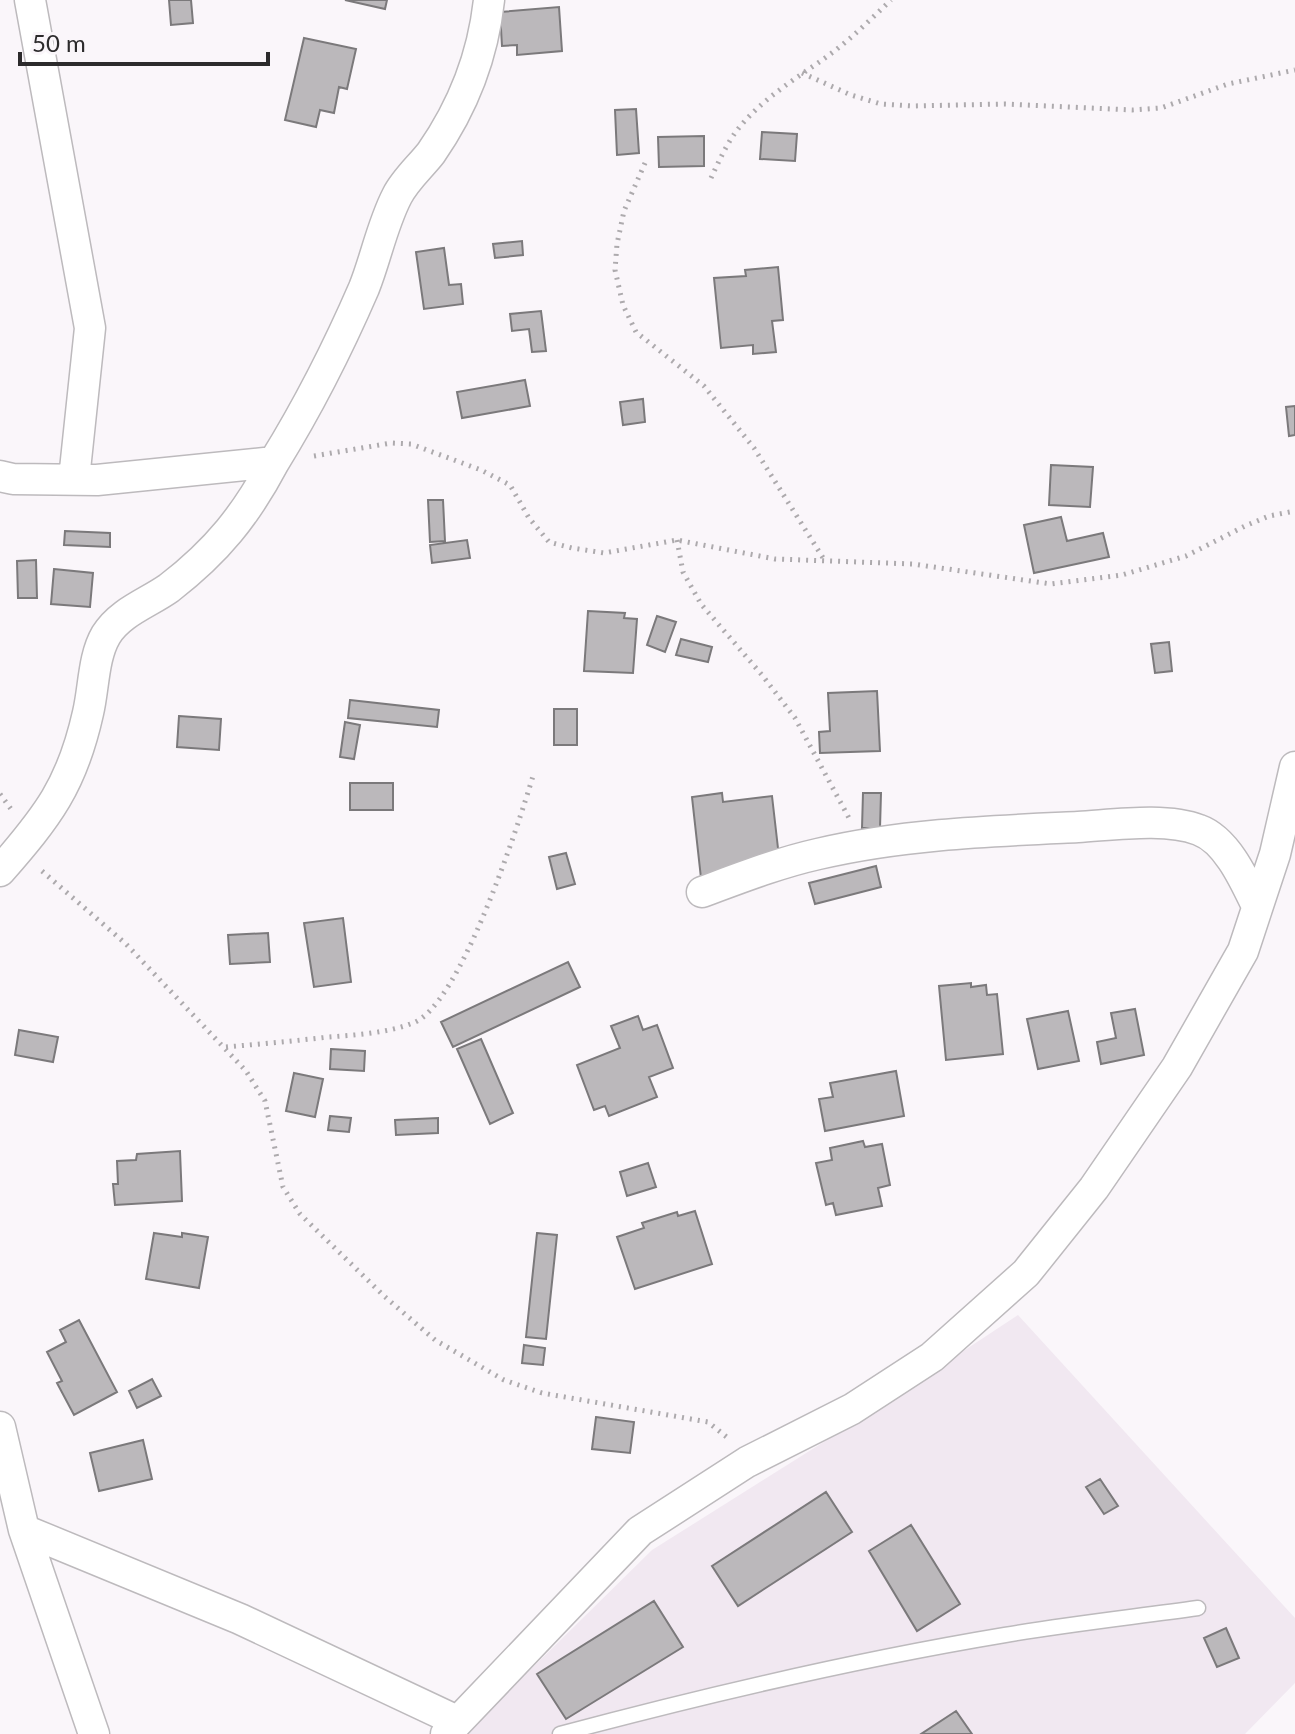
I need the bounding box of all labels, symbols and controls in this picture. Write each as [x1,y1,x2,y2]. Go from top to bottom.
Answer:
scale bar [20,16,268,66]
text: 50 m [32,28,86,57]

